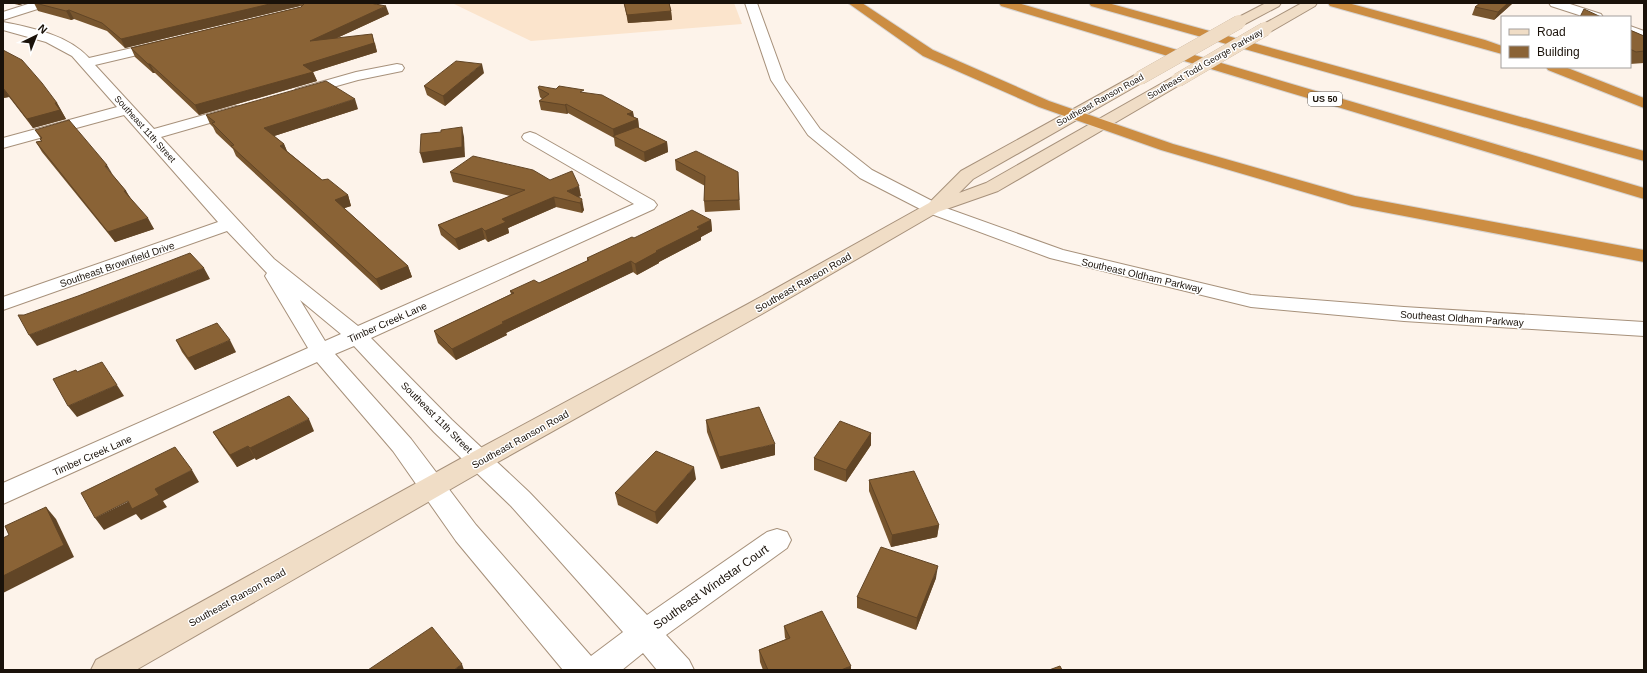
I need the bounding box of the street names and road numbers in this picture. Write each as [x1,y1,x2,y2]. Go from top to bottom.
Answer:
street label: Southeast Todd George Parkway [1145,26,1265,101]
street label: Southeast Ranson Road [1055,72,1145,128]
road number: US 50 [1308,92,1342,106]
street label: Southeast 11th Street [112,94,178,165]
street label: Southeast Brownfield Drive [58,239,176,289]
street label: Southeast Ranson Road [753,250,853,314]
street label: Southeast Oldham Parkway [1080,256,1204,295]
street label: Timber Creek Lane [346,300,429,345]
street label: Southeast Oldham Parkway [1400,309,1524,328]
street label: Southeast 11th Street [399,380,475,455]
street label: Southeast Ranson Road [470,408,571,471]
street label: Timber Creek Lane [51,433,134,478]
street label: Southeast Windstar Court [651,541,772,632]
street label: Southeast Ranson Road [187,566,288,629]

